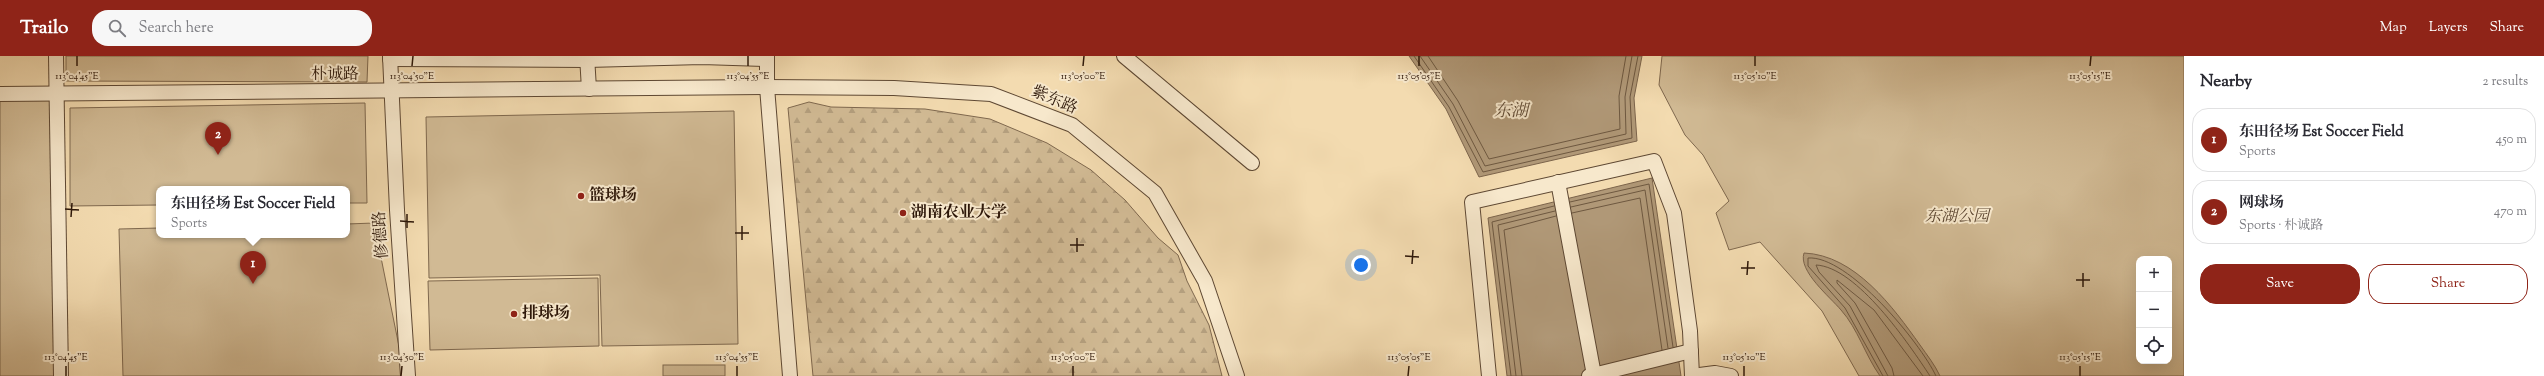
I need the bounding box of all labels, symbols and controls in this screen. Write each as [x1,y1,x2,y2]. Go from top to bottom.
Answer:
search box [92,10,372,46]
text: Trailo [20,15,68,42]
icon: search [106,17,128,39]
text: Search here [138,18,214,39]
text: Map [2380,18,2407,38]
text: Layers [2429,18,2467,38]
text: Share [2489,18,2524,38]
street label: 朴诚路 [311,64,359,87]
text: 113°04'45"E [55,69,99,84]
text: 113°04'50"E [390,69,434,84]
text: 113°04'55"E [727,69,769,84]
text: 113°05'00"E [1061,69,1105,84]
text: 113°05'05"E [1398,69,1440,84]
text: 113°05'10"E [1733,69,1777,84]
text: 113°05'15"E [2069,69,2111,84]
text: Nearby [2200,70,2252,94]
text: 2 results [2483,73,2528,91]
street label: 紫东路 [1027,81,1081,121]
water label: 东湖 [1494,100,1531,124]
pin: 2 [205,122,231,155]
text: 东田径场 Est Soccer Field [2239,122,2404,143]
text: 1 [2212,131,2216,149]
text: 450 m [2496,131,2527,149]
text: Sports [2239,143,2276,161]
place label: 篮球场 [589,185,637,208]
popup [156,186,350,238]
marker: 篮球场 [576,191,586,201]
text: 网球场 [2239,193,2284,214]
text: 东田径场 Est Soccer Field [171,194,335,215]
place label: 湖南农业大学 [911,202,1007,225]
text: 2 [2211,203,2217,221]
text: 470 m [2494,203,2527,221]
park label: 东湖公园 [1925,206,1992,229]
marker: 湖南农业大学 [898,208,908,218]
street label: 修德路 [369,210,395,260]
text: Sports [171,215,207,233]
text: Sports · 朴诚路 [2239,217,2323,235]
pin: 1 [240,251,266,284]
your location [1351,255,1371,275]
map controls [2136,256,2172,364]
button: + [2136,256,2172,292]
button: Save [2200,264,2360,304]
button: Share [2368,264,2528,304]
button: − [2136,292,2172,328]
place label: 排球场 [522,303,570,326]
marker: 排球场 [509,309,519,319]
button: locate [2136,328,2172,364]
text: 113°04'45"E [44,350,88,365]
text: 113°04'50"E [380,350,424,365]
text: 113°04'55"E [716,350,758,365]
text: 113°05'00"E [1051,350,1095,365]
text: 113°05'05"E [1388,350,1430,365]
text: 113°05'10"E [1722,350,1766,365]
text: 113°05'15"E [2059,350,2101,365]

